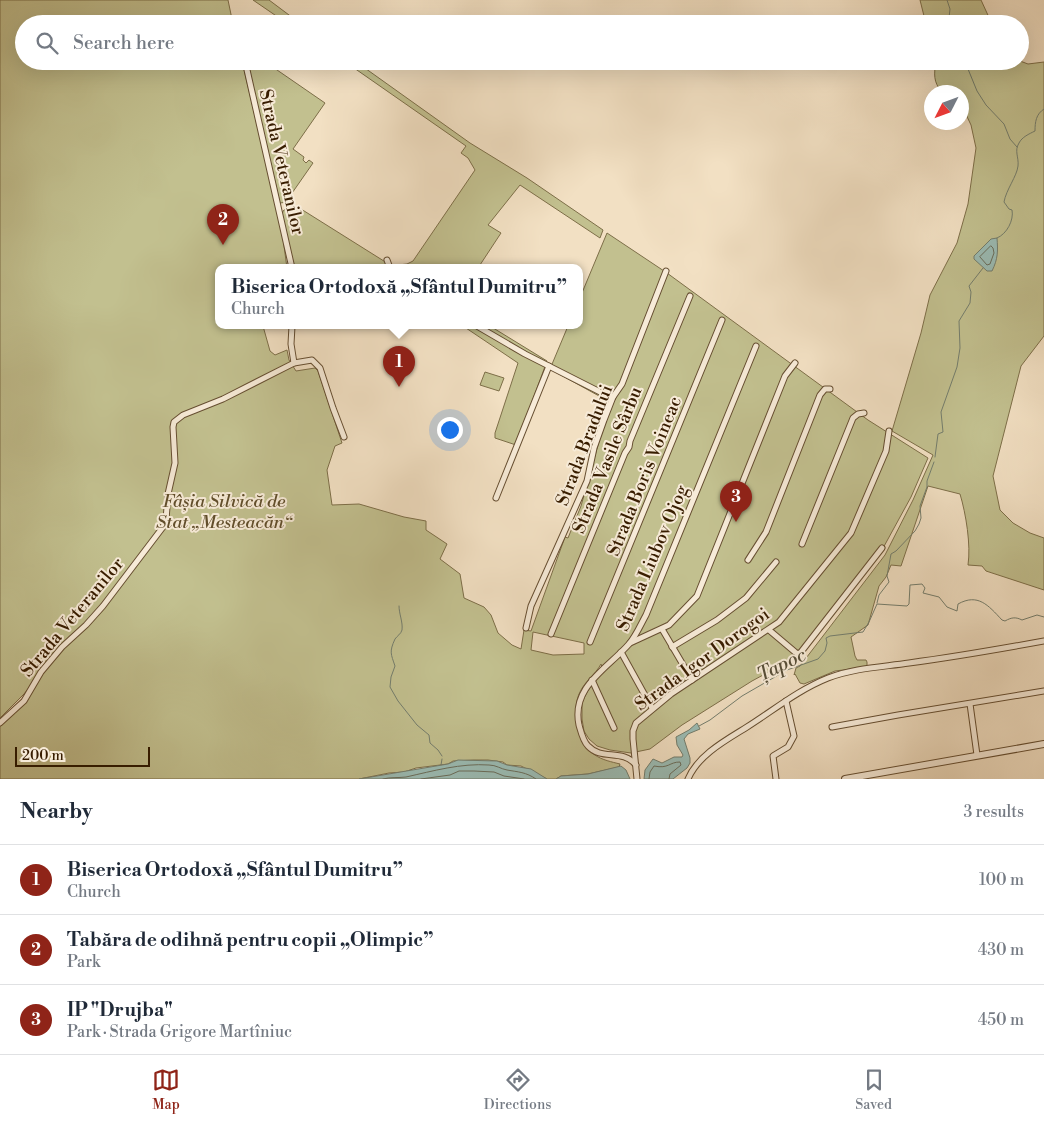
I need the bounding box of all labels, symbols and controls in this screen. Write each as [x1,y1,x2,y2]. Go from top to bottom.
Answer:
search box [15,15,1029,70]
icon: search [33,29,61,57]
text: Search here [73,31,174,55]
north arrow [924,85,969,130]
street label: Strada Veteranilor [254,87,310,238]
pin: 2 [207,204,239,245]
popup [215,264,583,329]
text: Biserica Ortodoxă „Sfântul Dumitru” [231,275,567,299]
text: Church [231,299,285,319]
pin: 1 [383,346,415,387]
street label: Strada Bradului [551,381,618,509]
street label: Strada Vasile Sârbu [567,383,648,537]
street label: Strada Boris Voineac [602,393,687,559]
your location [437,417,463,443]
street label: Strada Liubov Ojog [611,481,694,635]
pin: 3 [720,481,752,522]
park label: Fâșia Silvică de Stat „Mesteacăn“ [156,490,293,534]
street label: Strada Veteranilor [16,553,129,682]
street label: Strada Igor Dorogoi [630,603,774,716]
water label: Țapoc [753,643,810,688]
scale bar [15,744,150,767]
text: 200 m [22,747,64,765]
text: Nearby [20,799,93,825]
text: 3 results [963,802,1024,822]
text: Biserica Ortodoxă „Sfântul Dumitru” [67,858,403,882]
text: 1 [32,870,40,890]
text: 100 m [979,870,1024,890]
text: Church [67,882,121,902]
text: Tabăra de odihnă pentru copii „Olimpic” [67,928,434,952]
text: 2 [31,940,41,960]
text: 430 m [978,940,1024,960]
text: Park [67,952,100,972]
text: IP "Drujba" [67,998,173,1022]
text: 3 [31,1010,41,1030]
text: 450 m [978,1010,1024,1030]
text: Park · Strada Grigore Martîniuc [67,1022,292,1042]
tab: Map [152,1066,180,1114]
tab: Directions [484,1066,551,1114]
tab: Saved [855,1066,892,1114]

